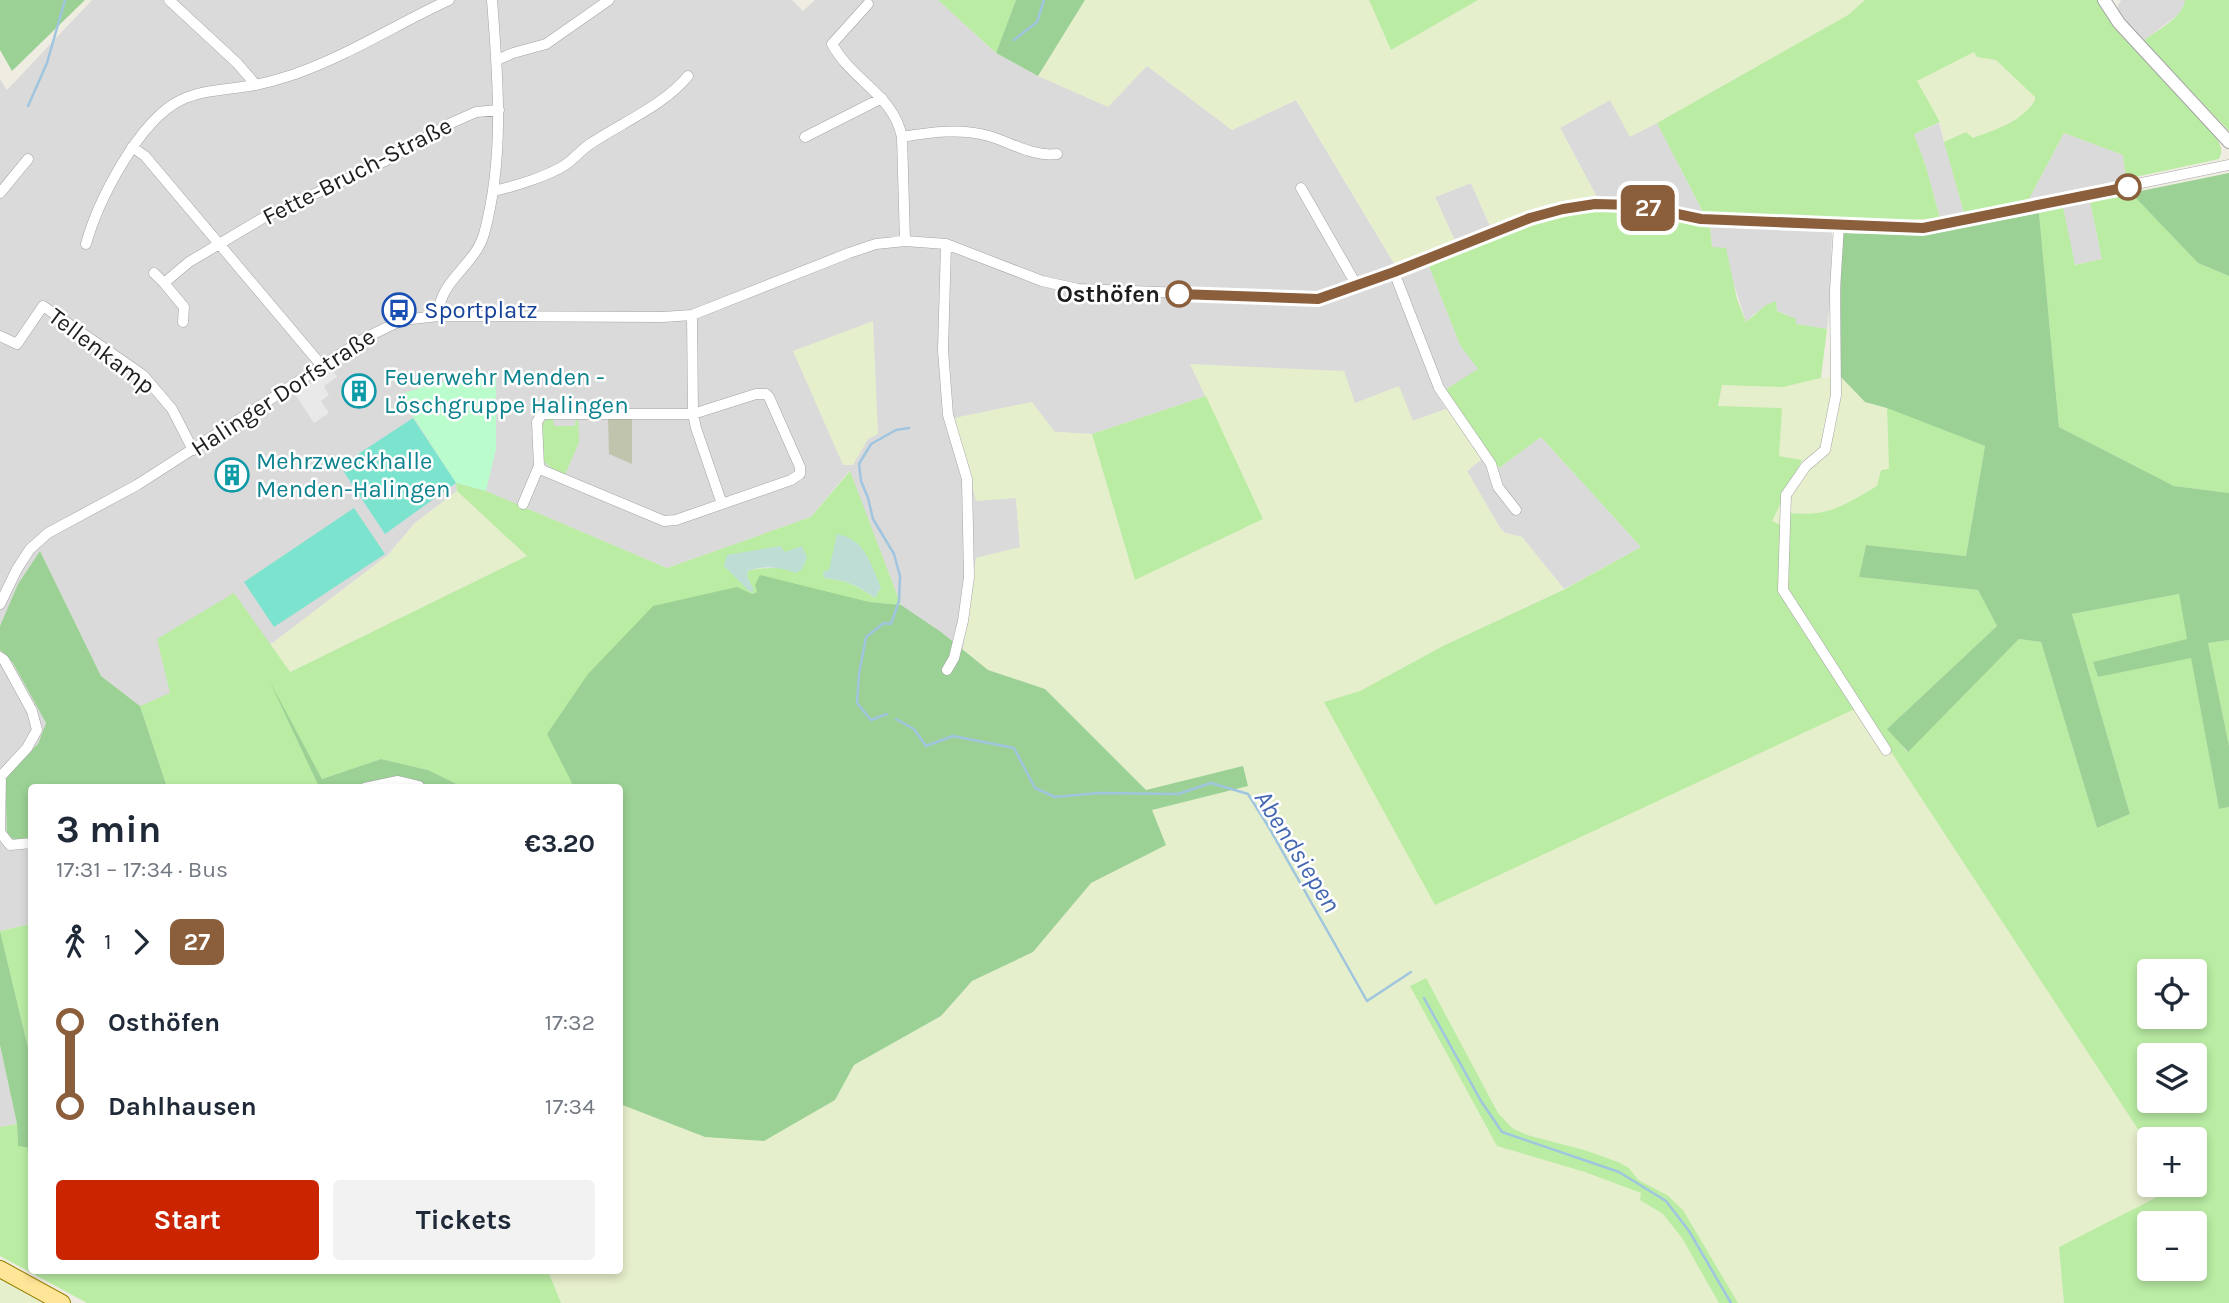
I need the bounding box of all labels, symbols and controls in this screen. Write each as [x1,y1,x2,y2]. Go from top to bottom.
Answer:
street label: Fette-Bruch-Straße [258,111,456,231]
unlabelled marker [2115,174,2141,200]
line badge: 27 [1616,185,1680,231]
text: 27 [1635,194,1661,222]
place label: Osthöfen [1056,280,1160,308]
marker: Osthöfen [1166,281,1192,307]
bus stop icon: Sportplatz [380,291,418,329]
place label: Sportplatz [424,296,538,324]
street label: Tellenkamp [43,302,161,400]
street label: Halinger Dorfstraße [186,322,380,462]
place label: Feuerwehr Menden - Löschgruppe Halingen [384,363,629,419]
building icon: Feuerwehr Menden - Löschgruppe Halingen [340,372,378,410]
place label: Mehrzweckhalle Menden-Halingen [256,447,451,503]
building icon: Mehrzweckhalle Menden-Halingen [213,456,251,494]
water label: Abendsiepen [1248,784,1347,918]
text: 3 min [56,807,161,852]
text: €3.20 [525,828,595,859]
text: 17:31 – 17:34 · Bus [56,856,228,883]
icon: walk [56,923,94,961]
icon: forward [122,923,160,961]
text: 1 [104,928,112,955]
text: 27 [184,928,210,956]
map controls [2137,959,2207,1281]
button: locate [2137,959,2207,1029]
text: Osthöfen [108,1007,220,1038]
text: 17:32 [544,1009,595,1036]
button: layers [2137,1043,2207,1113]
text: Dahlhausen [108,1091,257,1122]
text: 17:34 [545,1093,595,1120]
button: + [2137,1127,2207,1197]
button: Start [56,1180,319,1260]
button: Tickets [333,1180,595,1260]
button: − [2137,1211,2207,1281]

